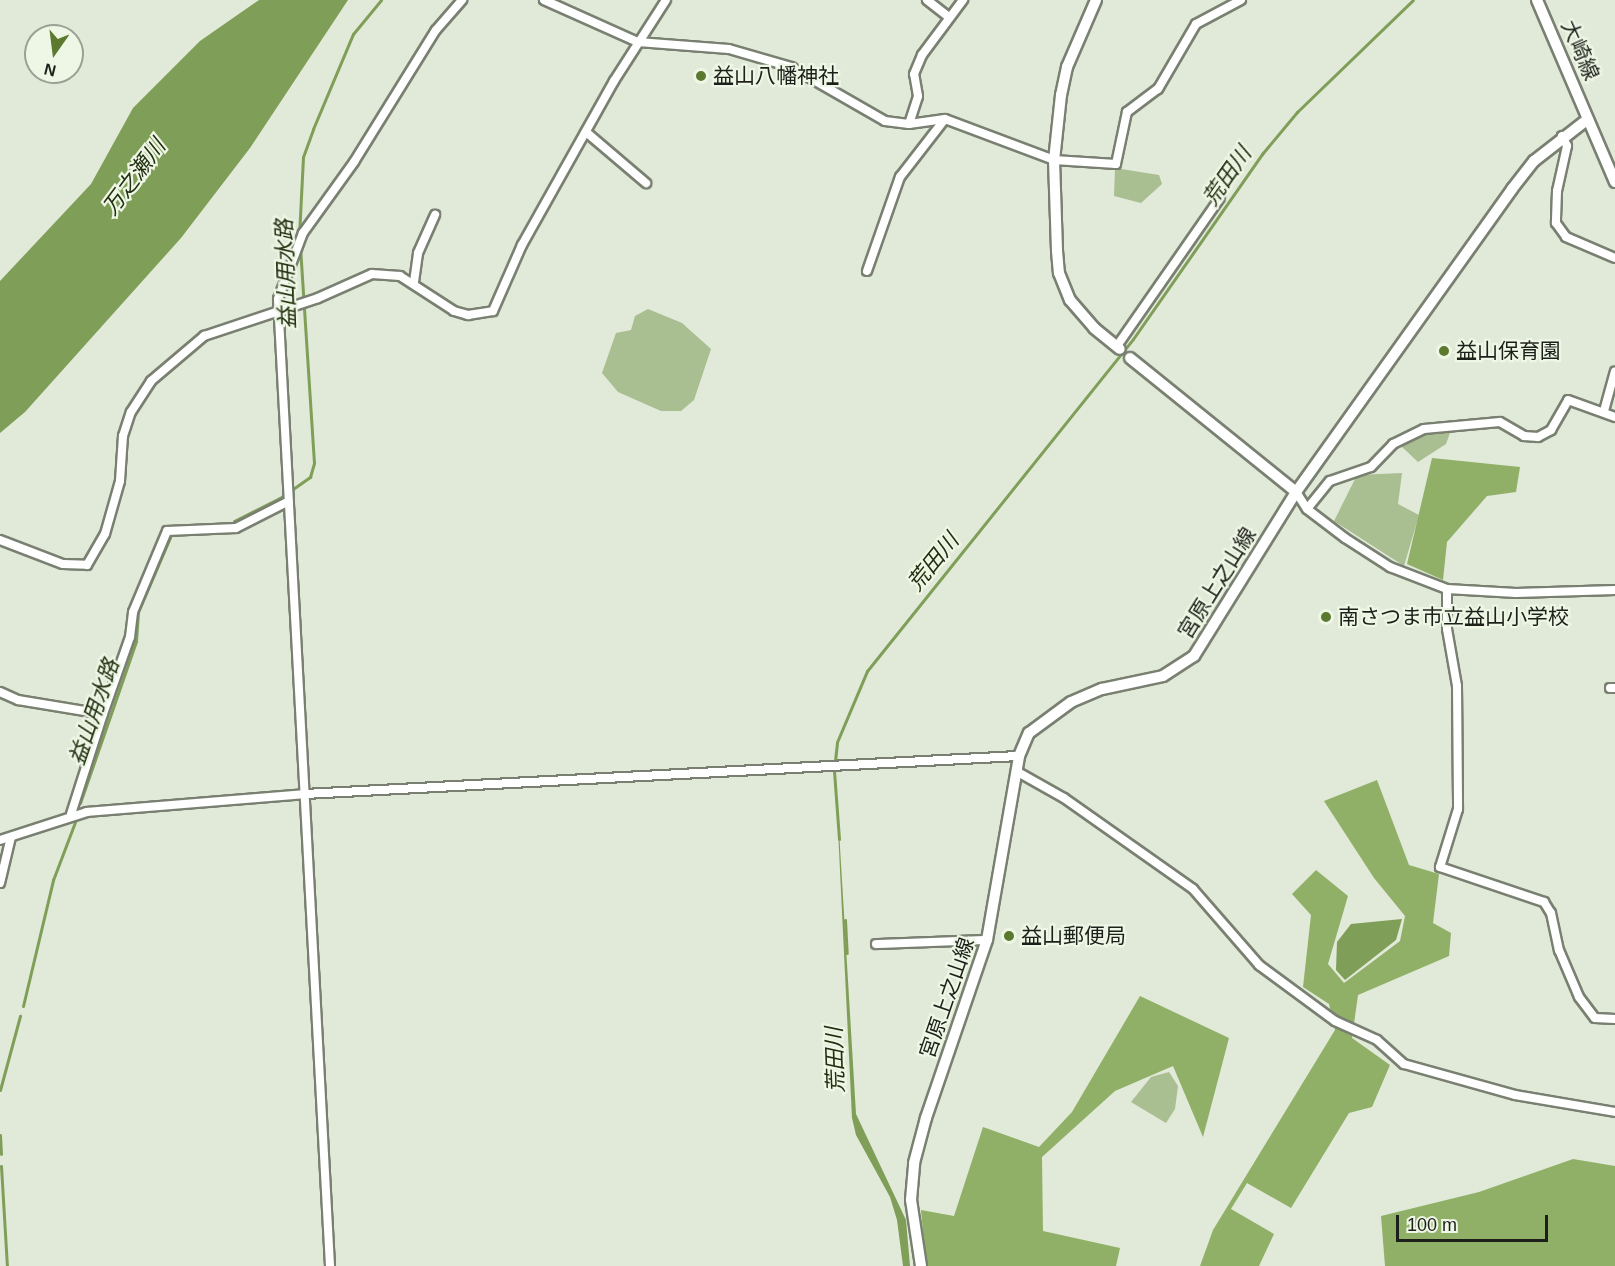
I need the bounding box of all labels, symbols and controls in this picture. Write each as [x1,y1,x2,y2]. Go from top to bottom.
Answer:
street label: 大崎線 [1556,16,1604,84]
north arrow [24,24,84,84]
text: N [42,60,58,80]
place label: 益山八幡神社 [713,63,839,89]
marker: 益山八幡神社 [694,69,708,83]
water label: 万之瀬川 [97,134,171,220]
water label: 荒田川 [1197,141,1257,211]
water label: 益山用水路 [271,219,301,329]
place label: 益山保育園 [1456,338,1561,364]
marker: 益山保育園 [1437,344,1451,358]
street label: 宮原上之山線 [1173,523,1261,643]
water label: 荒田川 [902,528,964,596]
place label: 南さつま市立益山小学校 [1338,604,1569,630]
marker: 南さつま市立益山小学校 [1319,610,1333,624]
water label: 益山用水路 [64,656,124,768]
place label: 益山郵便局 [1021,923,1126,949]
marker: 益山郵便局 [1002,929,1016,943]
street label: 宮原上之山線 [915,934,979,1062]
water label: 荒田川 [821,1027,849,1093]
scale bar [1399,1203,1550,1241]
text: 100 m [1407,1215,1457,1235]

